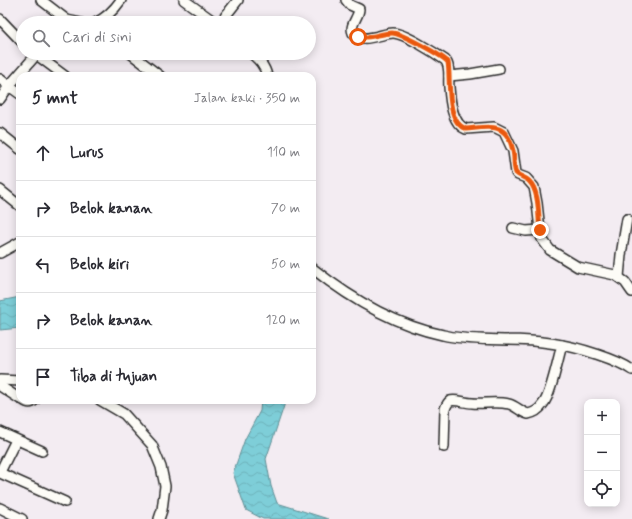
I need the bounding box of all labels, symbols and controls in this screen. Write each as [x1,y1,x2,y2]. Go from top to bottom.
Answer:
search box [16,16,316,60]
icon: search [30,27,52,49]
text: Cari di sini [62,28,132,48]
route start [349,28,367,46]
text: 5 mnt [32,87,78,109]
text: Jalan kaki · 350 m [194,90,300,107]
icon: ahead [32,142,54,164]
text: Lurus [70,143,103,163]
text: 110 m [267,144,300,161]
icon: right [32,198,54,220]
text: Belok kanan [70,199,153,219]
text: 70 m [271,200,300,217]
route end [531,221,549,239]
icon: left [32,254,54,276]
text: Belok kiri [70,255,129,275]
text: 50 m [271,256,300,273]
icon: right [32,310,54,332]
text: Belok kanan [70,311,153,331]
text: 120 m [266,312,300,329]
icon: arrive [32,366,54,388]
text: Tiba di tujuan [70,367,157,387]
map controls [584,399,620,507]
button: + [584,399,620,435]
button: − [584,435,620,471]
button: locate [584,471,620,507]

